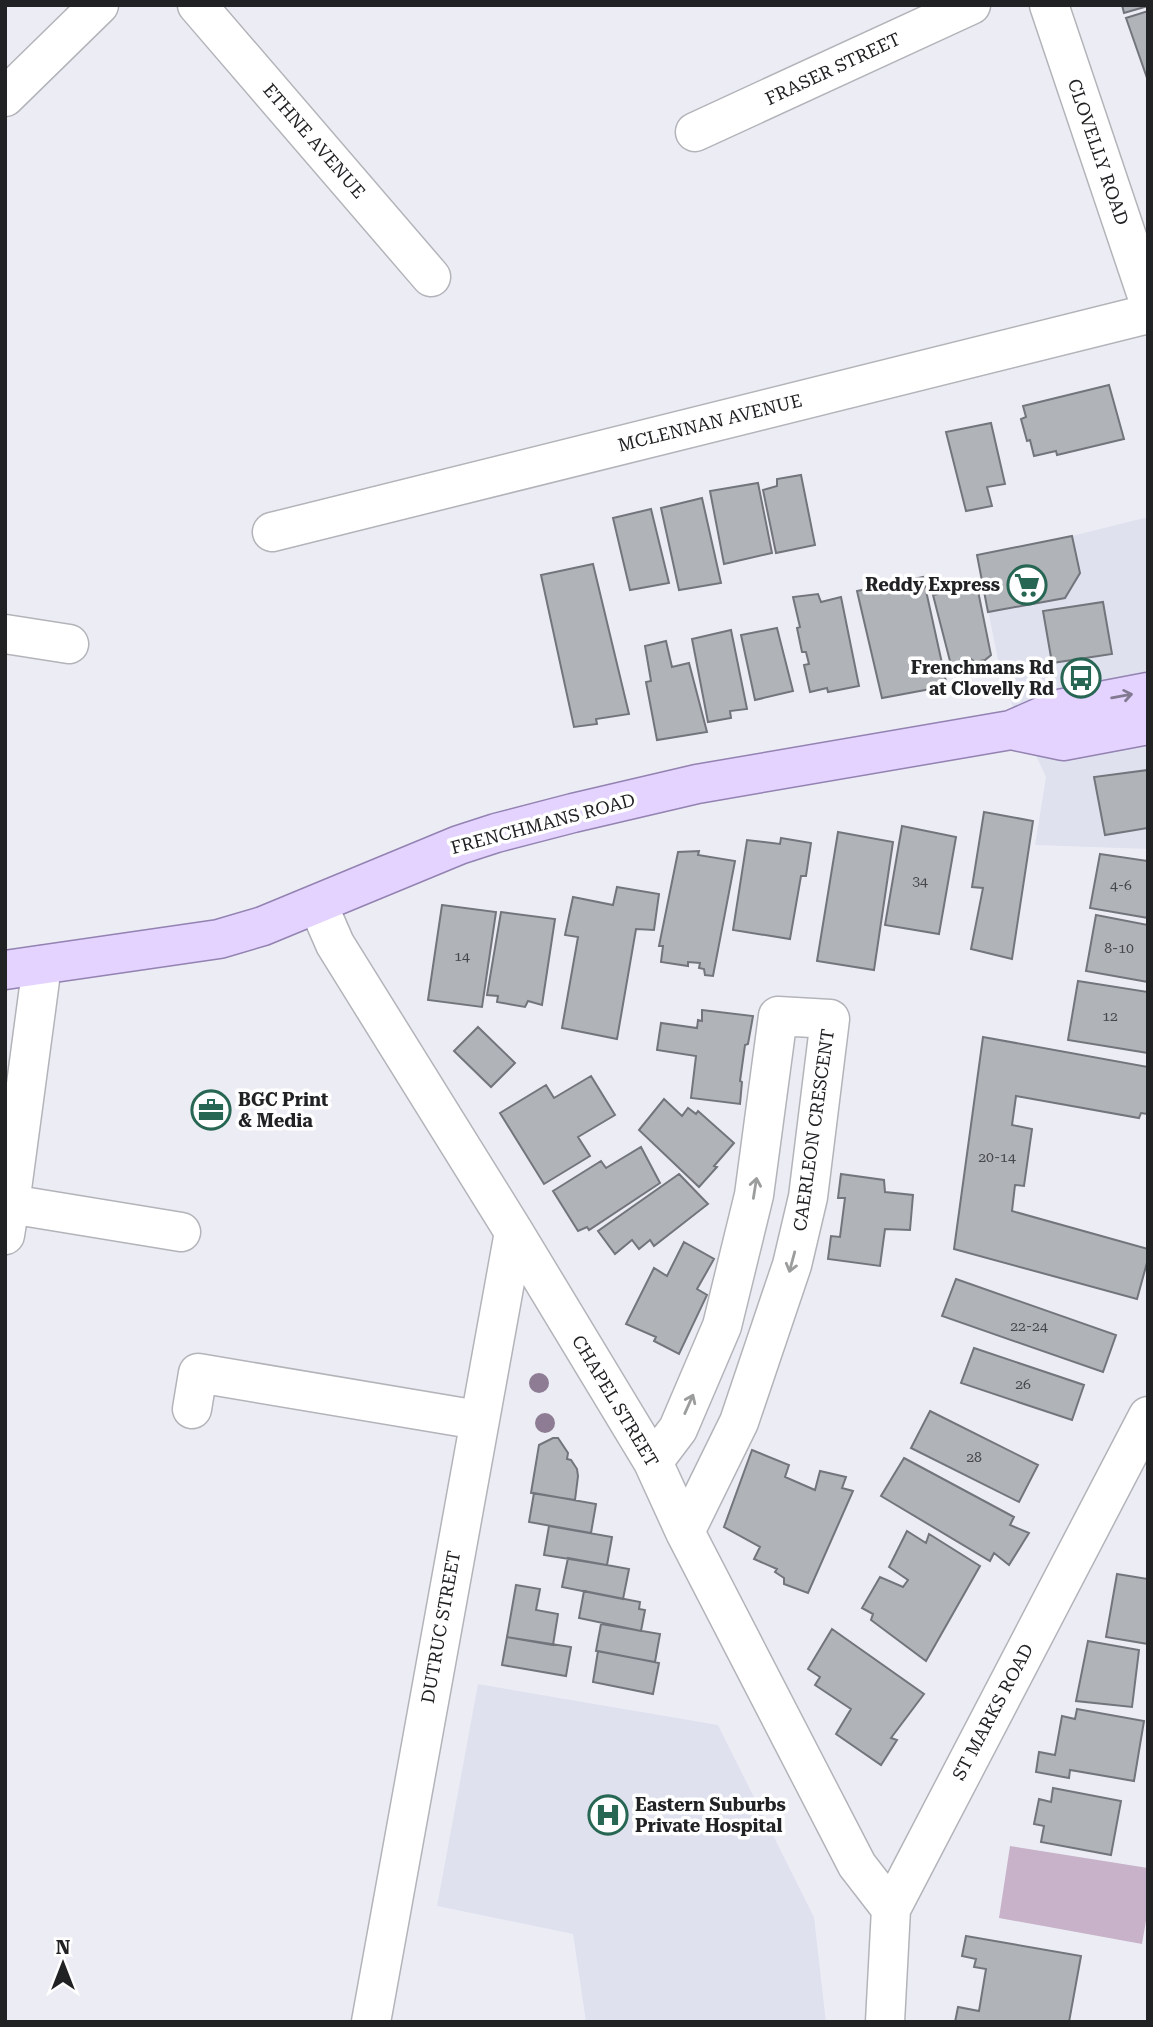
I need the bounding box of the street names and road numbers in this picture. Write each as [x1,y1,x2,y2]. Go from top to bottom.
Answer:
street label: FRASER STREET [762,28,904,109]
street label: CLOVELLY ROAD [1064,76,1133,228]
street label: ETHNE AVENUE [259,79,370,202]
street label: MCLENNAN AVENUE [616,389,804,456]
street label: FRENCHMANS ROAD [448,789,637,858]
street label: CAERLEON CRESCENT [789,1027,838,1233]
street label: CHAPEL STREET [568,1331,663,1470]
street label: DUTRUC STREET [417,1549,464,1705]
street label: ST MARKS ROAD [948,1640,1037,1784]

